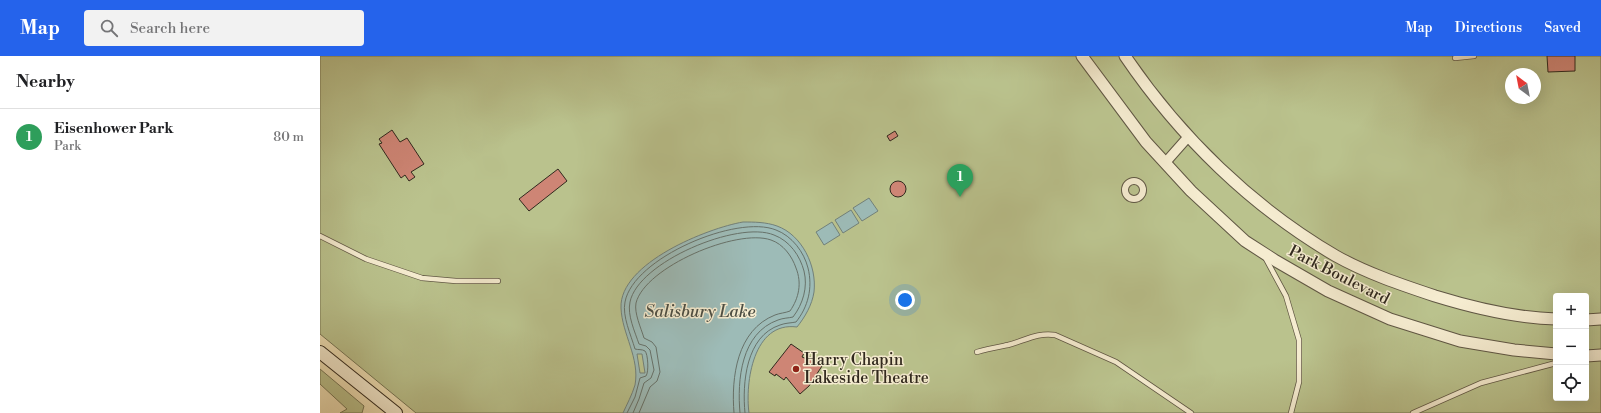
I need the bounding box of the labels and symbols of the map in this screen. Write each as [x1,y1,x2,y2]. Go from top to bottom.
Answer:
north arrow [1505,68,1541,104]
pin: 1 [947,164,973,197]
street label: Park Boulevard [1285,241,1393,309]
your location [895,290,915,310]
water label: Salisbury Lake [644,301,756,323]
place label: Harry Chapin Lakeside Theatre [804,350,929,388]
marker: Harry Chapin Lakeside Theatre [791,364,801,374]

